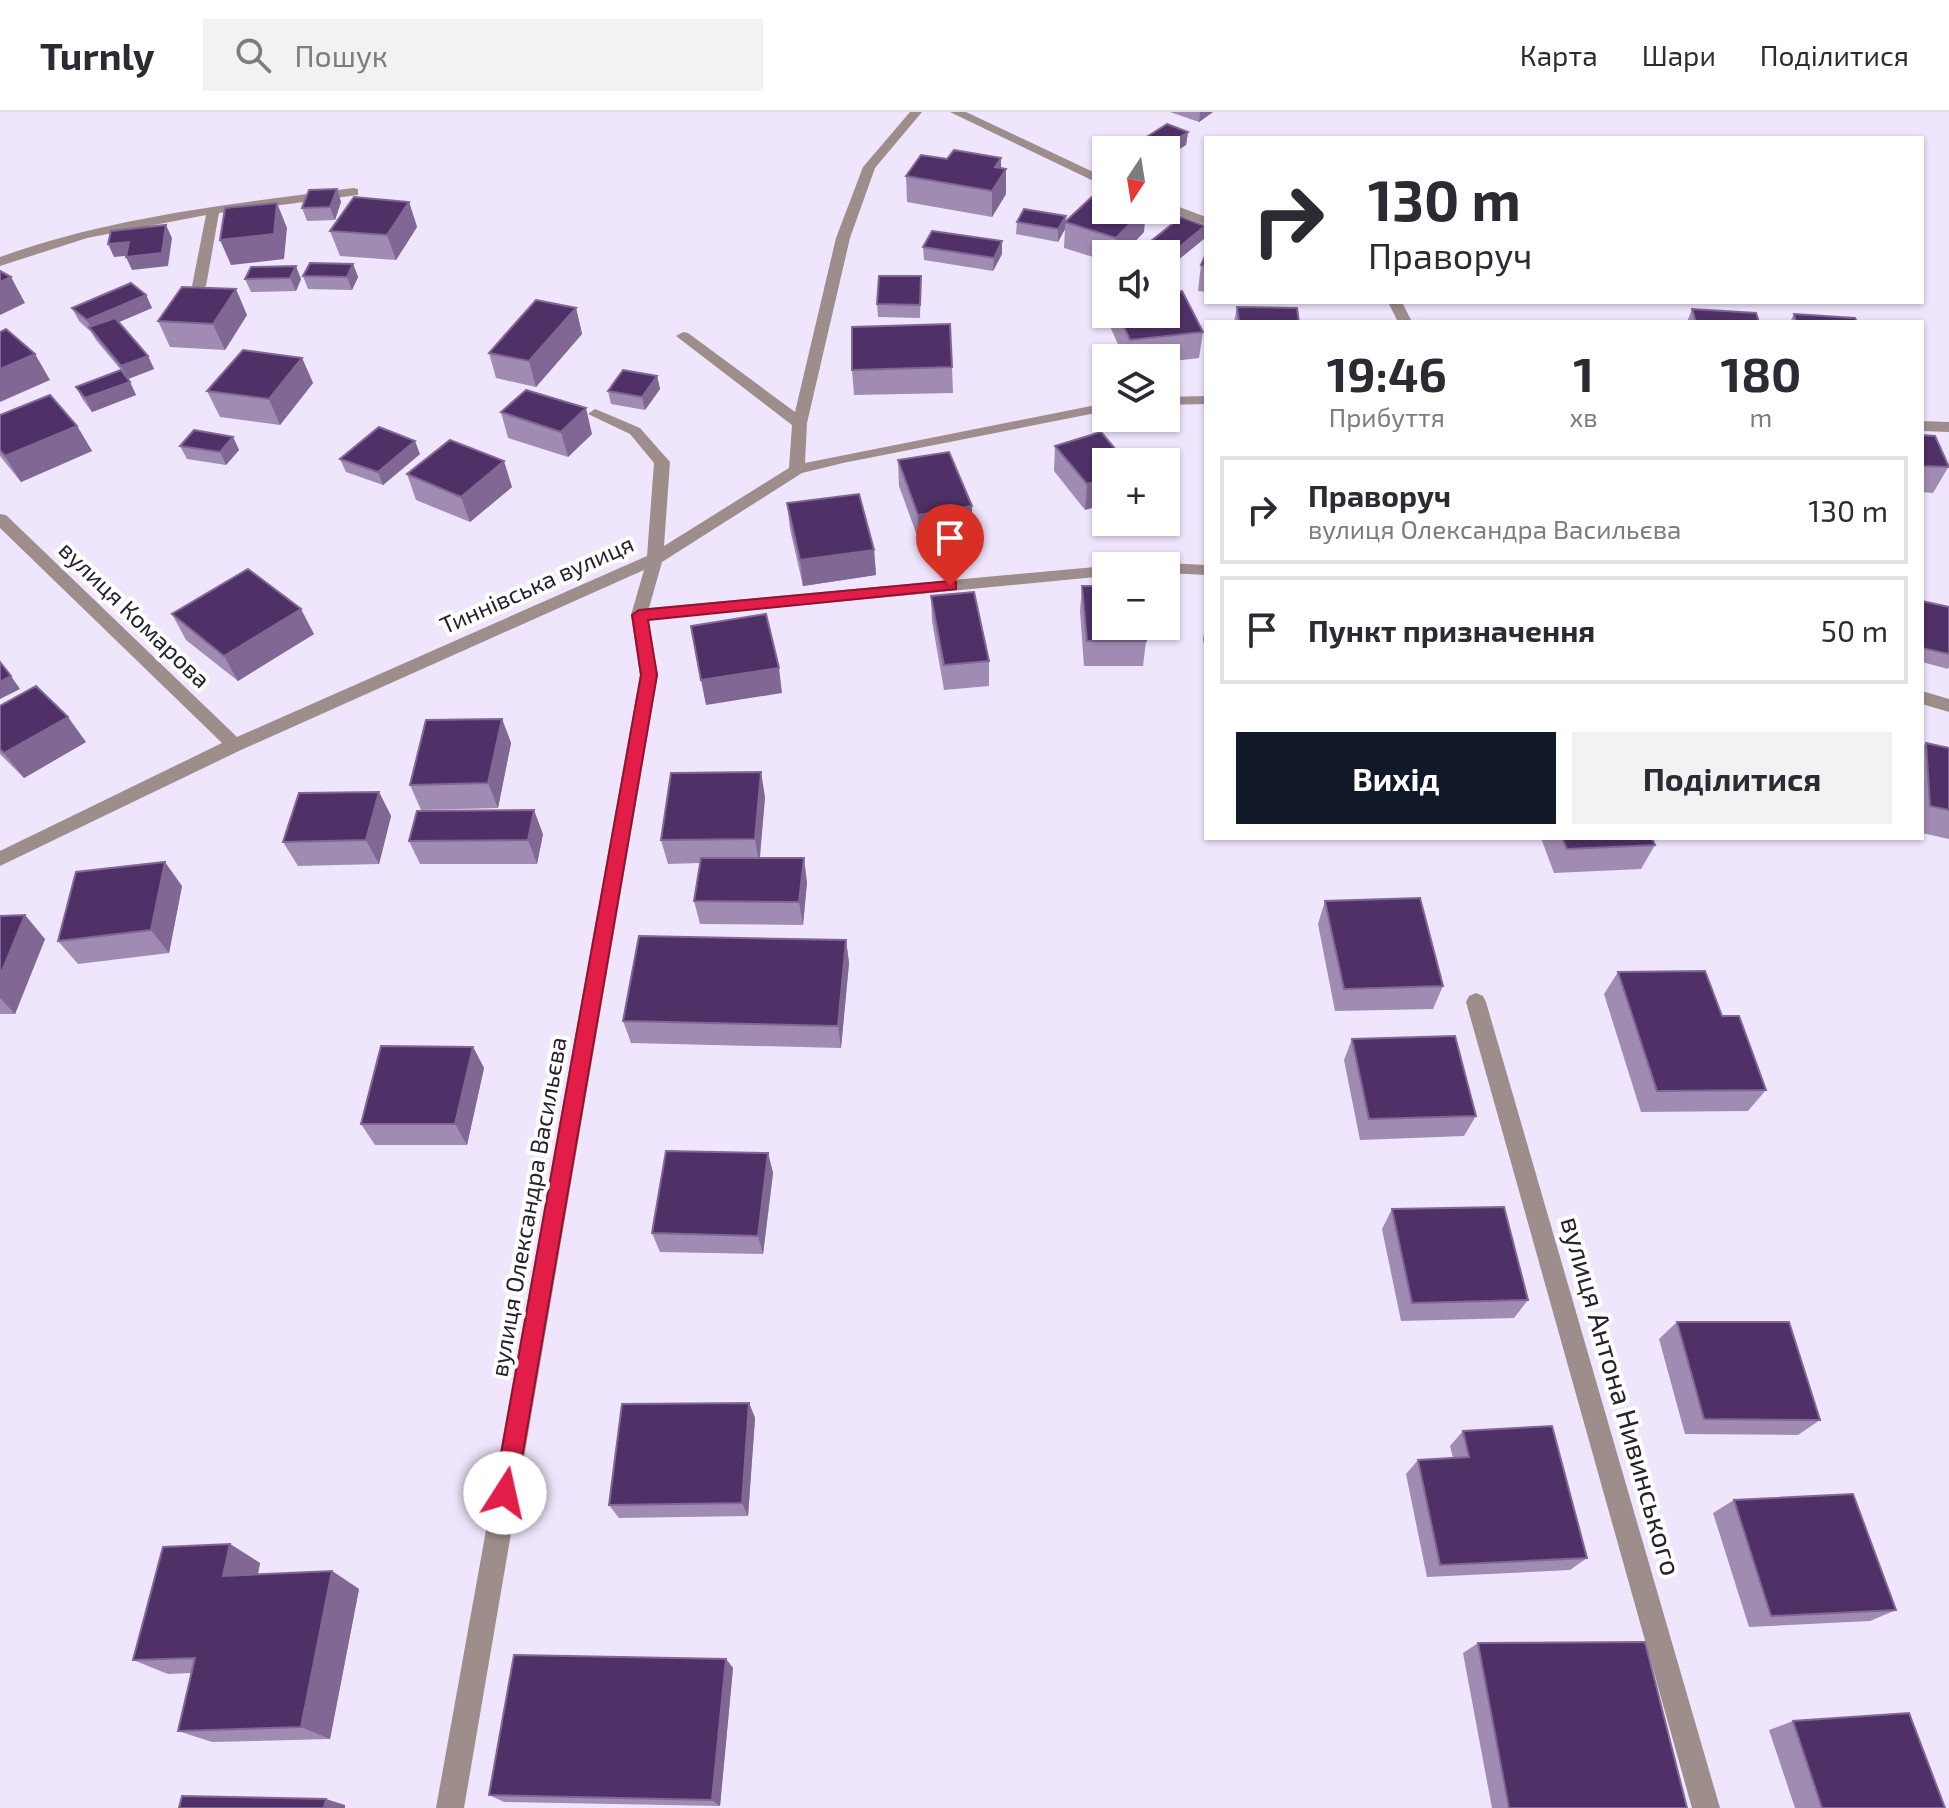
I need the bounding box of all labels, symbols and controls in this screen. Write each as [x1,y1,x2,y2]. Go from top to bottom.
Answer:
search box [203,19,763,91]
text: Turnly [40,32,155,78]
icon: search [231,33,275,77]
text: Пошук [295,37,388,73]
text: Карта [1520,38,1598,72]
text: Шари [1642,38,1716,72]
text: Поділитися [1760,38,1909,72]
north arrow [1092,136,1180,224]
map controls [1092,136,1180,640]
text: 130 m [1368,165,1521,232]
icon: right [1236,168,1340,272]
text: Праворуч [1368,233,1533,276]
button: sound [1092,240,1180,328]
button: layers [1092,344,1180,432]
text: 19:46 [1327,344,1447,402]
text: 1 [1573,344,1594,402]
text: 180 [1720,344,1801,402]
text: Прибуття [1329,401,1445,432]
text: хв [1570,401,1598,432]
text: m [1749,401,1772,432]
button: + [1092,448,1180,536]
text: Праворуч [1308,477,1451,513]
icon: right [1240,488,1284,532]
text: 130 m [1808,492,1888,528]
pin [916,504,984,586]
text: вулиця Олександра Васильєва [1308,513,1681,544]
icon: arrive [928,516,972,560]
street label: Тиннівська вулиця [435,528,638,640]
street label: вулиця Комарова [53,534,217,694]
button: − [1092,552,1180,640]
icon: arrive [1240,608,1284,652]
text: Пункт призначення [1308,612,1595,648]
text: 50 m [1821,612,1888,648]
button: Вихід [1236,732,1556,824]
button: Поділитися [1572,732,1892,824]
street label: вулиця Олександра Васильєва [483,1034,573,1379]
street label: вулиця Антона Нивинського [1554,1212,1690,1579]
position arrow [463,1451,547,1535]

